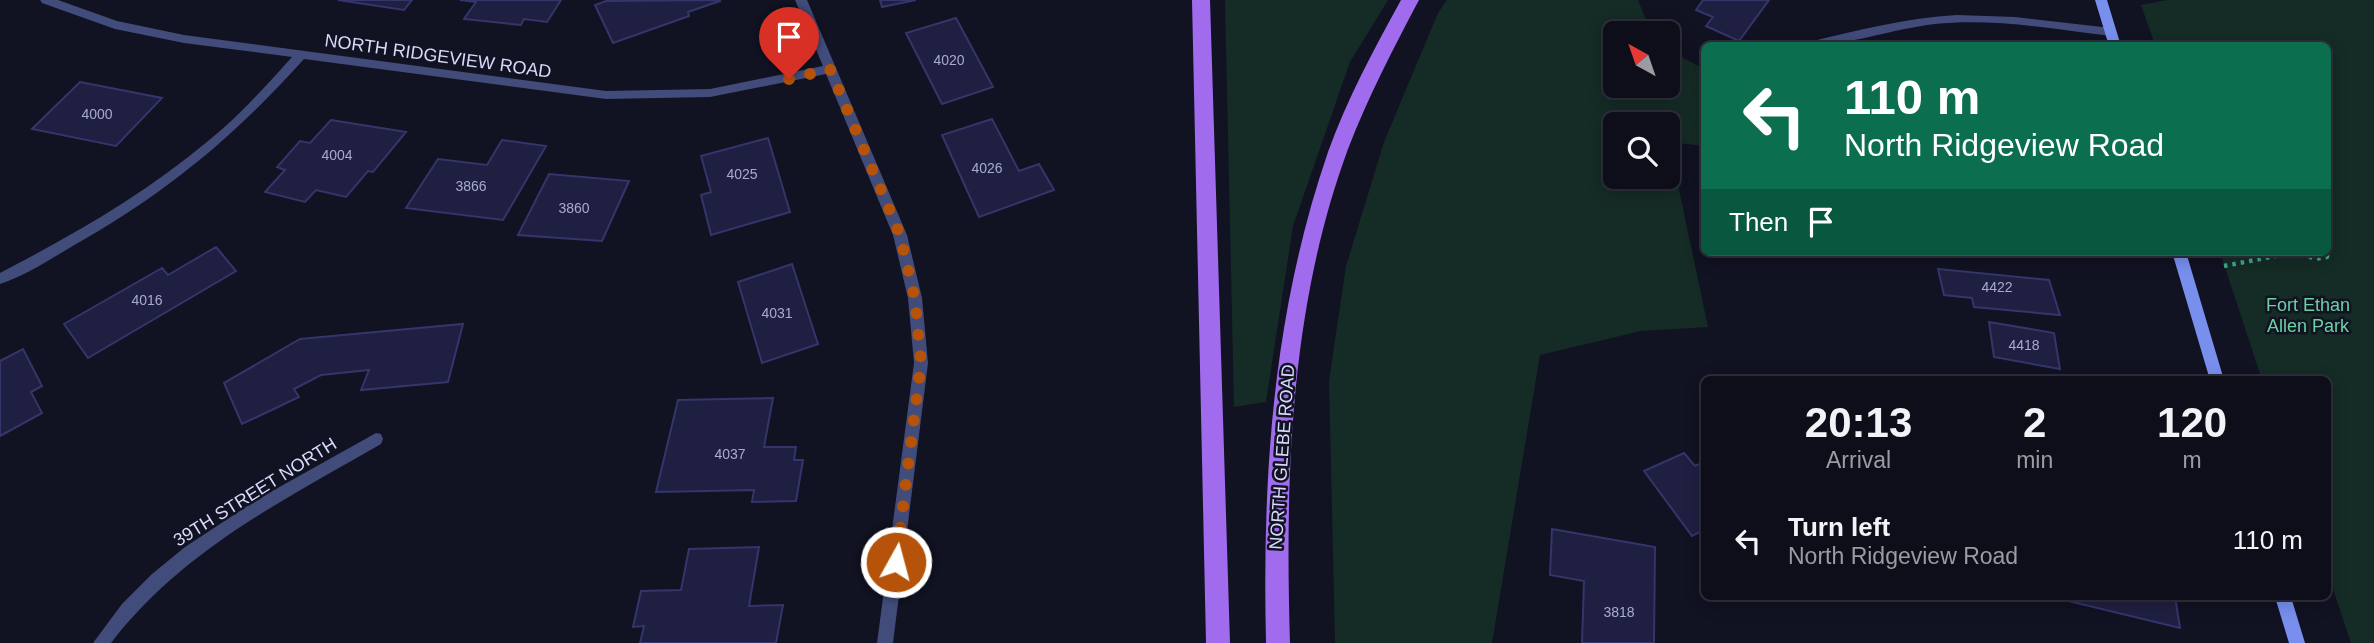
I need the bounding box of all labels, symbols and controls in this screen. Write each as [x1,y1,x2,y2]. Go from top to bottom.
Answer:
pin [759,7,819,79]
icon: arrive [770,18,808,56]
north arrow [1603,21,1680,98]
map controls [1603,21,1680,189]
street label: NORTH RIDGEVIEW ROAD [323,30,553,82]
house number: 4020 [933,52,965,68]
icon: left [1729,70,1820,161]
text: 110 m [1844,70,1980,124]
house number: 4000 [81,106,113,122]
button: search [1603,112,1680,189]
text: North Ridgeview Road [1844,127,2164,163]
house number: 4004 [321,147,353,163]
house number: 4026 [971,160,1003,176]
house number: 4025 [726,166,758,182]
house number: 3866 [455,178,487,194]
house number: 3860 [558,200,590,216]
icon: arrive [1802,203,1840,241]
text: Then [1729,207,1788,237]
house number: 4422 [1981,279,2013,295]
house number: 4016 [131,292,163,308]
park label: Fort Ethan Allen Park [2266,295,2350,336]
house number: 4031 [761,305,793,321]
house number: 4418 [2008,337,2040,353]
street label: NORTH GLEBE ROAD [1266,364,1298,550]
text: 20:13 [1805,399,1912,446]
text: 2 [2023,399,2046,446]
text: 120 [2157,399,2227,446]
street label: 39TH STREET NORTH [170,434,340,550]
house number: 4037 [714,446,746,462]
text: Arrival [1826,447,1891,473]
text: min [2016,447,2053,473]
text: m [2183,447,2202,473]
text: Turn left [1788,512,1890,542]
icon: left [1729,522,1767,560]
position arrow [859,525,933,599]
text: 110 m [2233,525,2303,555]
text: North Ridgeview Road [1788,543,2018,569]
house number: 3818 [1603,604,1635,620]

